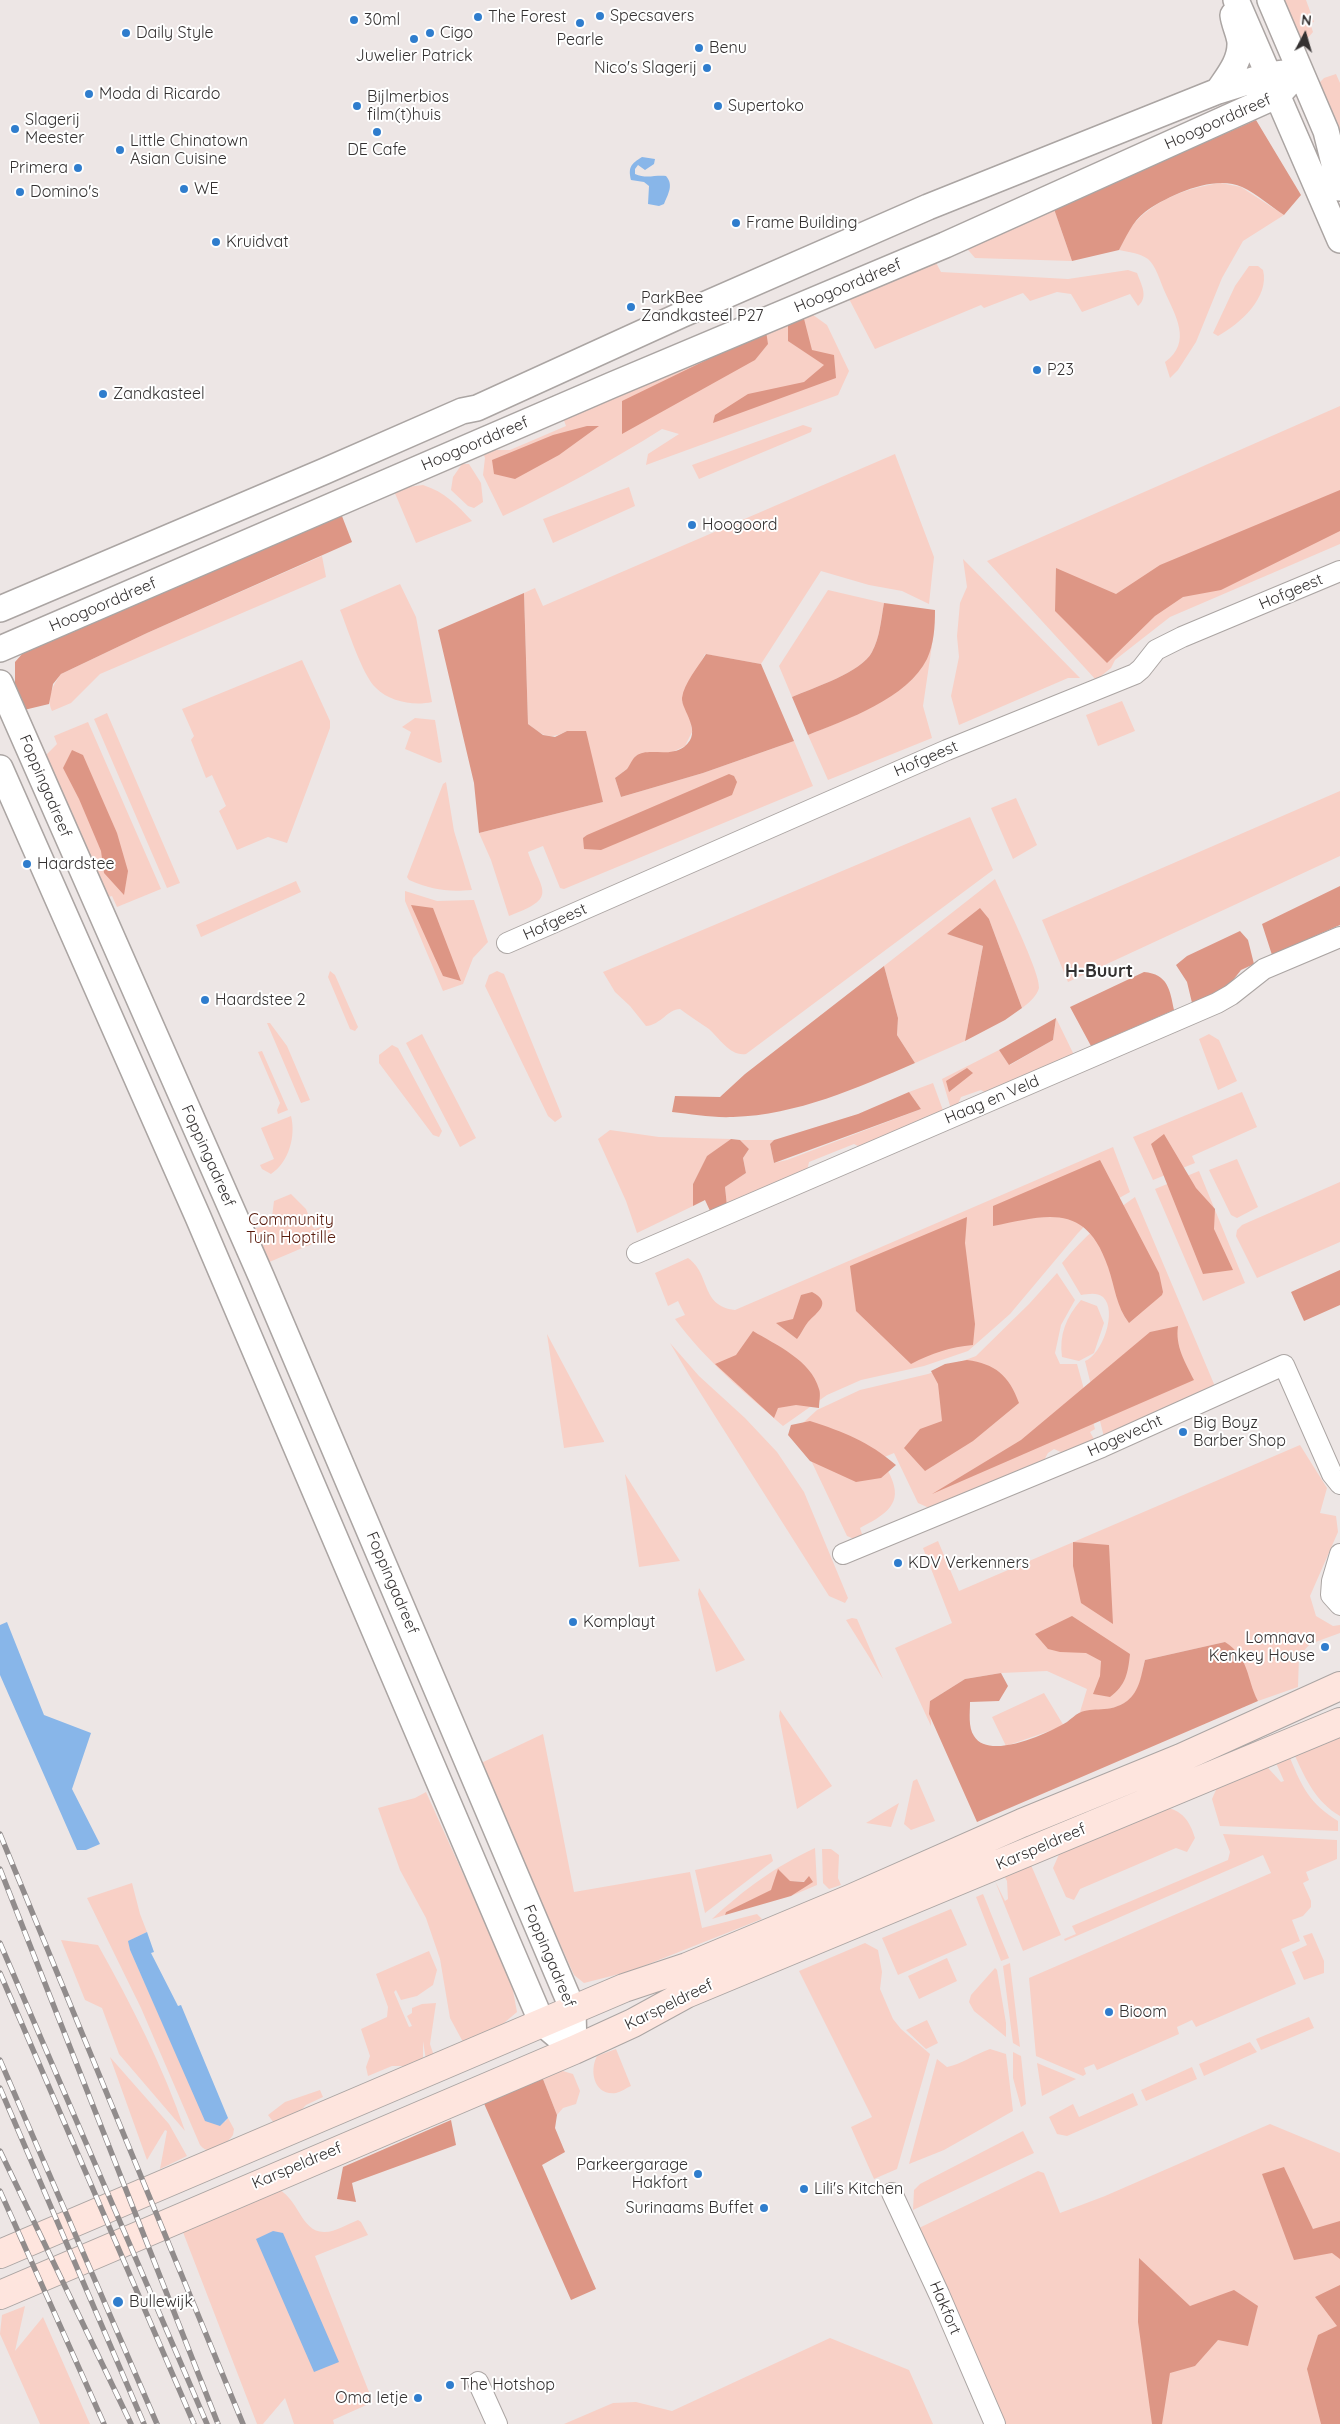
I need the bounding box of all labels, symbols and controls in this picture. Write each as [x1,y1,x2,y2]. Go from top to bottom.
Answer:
place label: Specsavers [610,6,694,26]
place label: The Forest [488,7,566,27]
place label: 30ml [364,10,400,30]
marker: Specsavers [594,10,606,22]
north arrow [1280,10,1330,60]
marker: The Forest [472,11,484,23]
text: N [1300,11,1313,30]
marker: 30ml [348,14,360,26]
marker: Pearle [574,17,586,29]
place label: Daily Style [136,23,214,43]
place label: Cigo [440,23,473,43]
marker: Daily Style [120,27,132,39]
marker: Cigo [424,27,436,39]
place label: Pearle [557,30,603,50]
marker: Juwelier Patrick [408,33,420,45]
place label: Benu [709,38,747,58]
marker: Benu [693,42,705,54]
place label: Juwelier Patrick [355,46,473,66]
place label: Nico's Slagerij [594,58,697,78]
marker: Nico's Slagerij [701,62,713,74]
place label: Moda di Ricardo [99,84,220,104]
place label: Bijlmerbios film(t)huis [367,87,449,125]
marker: Moda di Ricardo [83,88,95,100]
street label: Hoogoorddreef [1162,90,1274,154]
place label: Supertoko [728,96,804,116]
marker: Bijlmerbios film(t)huis [351,100,363,112]
marker: Supertoko [712,100,724,112]
place label: Slagerij Meester [25,110,84,148]
marker: Slagerij Meester [9,123,21,135]
marker: DE Cafe [371,126,383,138]
place label: Little Chinatown Asian Cuisine [130,131,248,169]
place label: DE Cafe [347,140,407,160]
marker: Little Chinatown Asian Cuisine [114,144,126,156]
place label: Primera [10,158,68,178]
marker: Primera [72,162,84,174]
place label: WE [194,179,219,199]
place label: Domino's [30,182,99,202]
marker: WE [178,183,190,195]
marker: Domino's [14,186,26,198]
place label: Frame Building [746,213,857,233]
marker: Frame Building [730,217,742,229]
place label: Kruidvat [226,232,289,252]
marker: Kruidvat [210,236,222,248]
street label: Hoogoorddreef [791,255,905,317]
place label: ParkBee Zandkasteel P27 [641,288,763,326]
marker: ParkBee Zandkasteel P27 [625,301,637,313]
place label: P23 [1047,360,1074,380]
marker: P23 [1031,364,1043,376]
place label: Zandkasteel [113,384,205,404]
marker: Zandkasteel [97,388,109,400]
street label: Hoogoorddreef [418,413,532,475]
place label: Hoogoord [702,515,777,535]
marker: Hoogoord [686,519,698,531]
street label: Hofgeest [1256,570,1326,614]
street label: Hoogoorddreef [46,574,160,636]
street label: Foppingadreef [15,732,75,840]
street label: Hofgeest [891,737,961,781]
place label: Haardstee [37,854,115,874]
marker: Haardstee [21,858,33,870]
street label: Hofgeest [520,899,590,945]
district label: H-Buurt [1065,961,1133,983]
place label: Haardstee 2 [215,990,306,1010]
marker: Haardstee 2 [199,994,211,1006]
street label: Haag en Veld [942,1072,1042,1128]
street label: Foppingadreef [177,1102,239,1210]
park label: Community Tuin Hoptille [246,1210,336,1248]
street label: Hogevecht [1085,1411,1165,1461]
place label: Big Boyz Barber Shop [1193,1413,1286,1451]
marker: Big Boyz Barber Shop [1177,1426,1189,1438]
street label: Foppingadreef [362,1529,422,1637]
place label: KDV Verkenners [908,1553,1029,1573]
marker: KDV Verkenners [892,1557,904,1569]
place label: Komplayt [583,1612,655,1632]
marker: Komplayt [567,1616,579,1628]
place label: Lomnava Kenkey House [1209,1628,1315,1666]
marker: Lomnava Kenkey House [1319,1641,1331,1653]
street label: Karspeldreef [993,1819,1089,1875]
street label: Foppingadreef [519,1902,579,2010]
street label: Karspeldreef [622,1975,716,2035]
place label: Bioom [1119,2002,1167,2022]
marker: Bioom [1103,2006,1115,2018]
street label: Karspeldreef [249,2138,345,2194]
place label: Parkeergarage Hakfort [577,2155,688,2193]
marker: Parkeergarage Hakfort [692,2168,704,2180]
place label: Lili's Kitchen [814,2179,903,2199]
marker: Lili's Kitchen [798,2183,810,2195]
place label: Surinaams Buffet [626,2198,754,2218]
marker: Surinaams Buffet [758,2202,770,2214]
street label: Hakfort [925,2278,965,2338]
place label: Bullewijk [129,2292,193,2312]
marker: Bullewijk [111,2295,125,2309]
place label: The Hotshop [460,2375,555,2395]
marker: The Hotshop [444,2379,456,2391]
place label: Oma Ietje [335,2388,408,2408]
marker: Oma Ietje [412,2392,424,2404]

